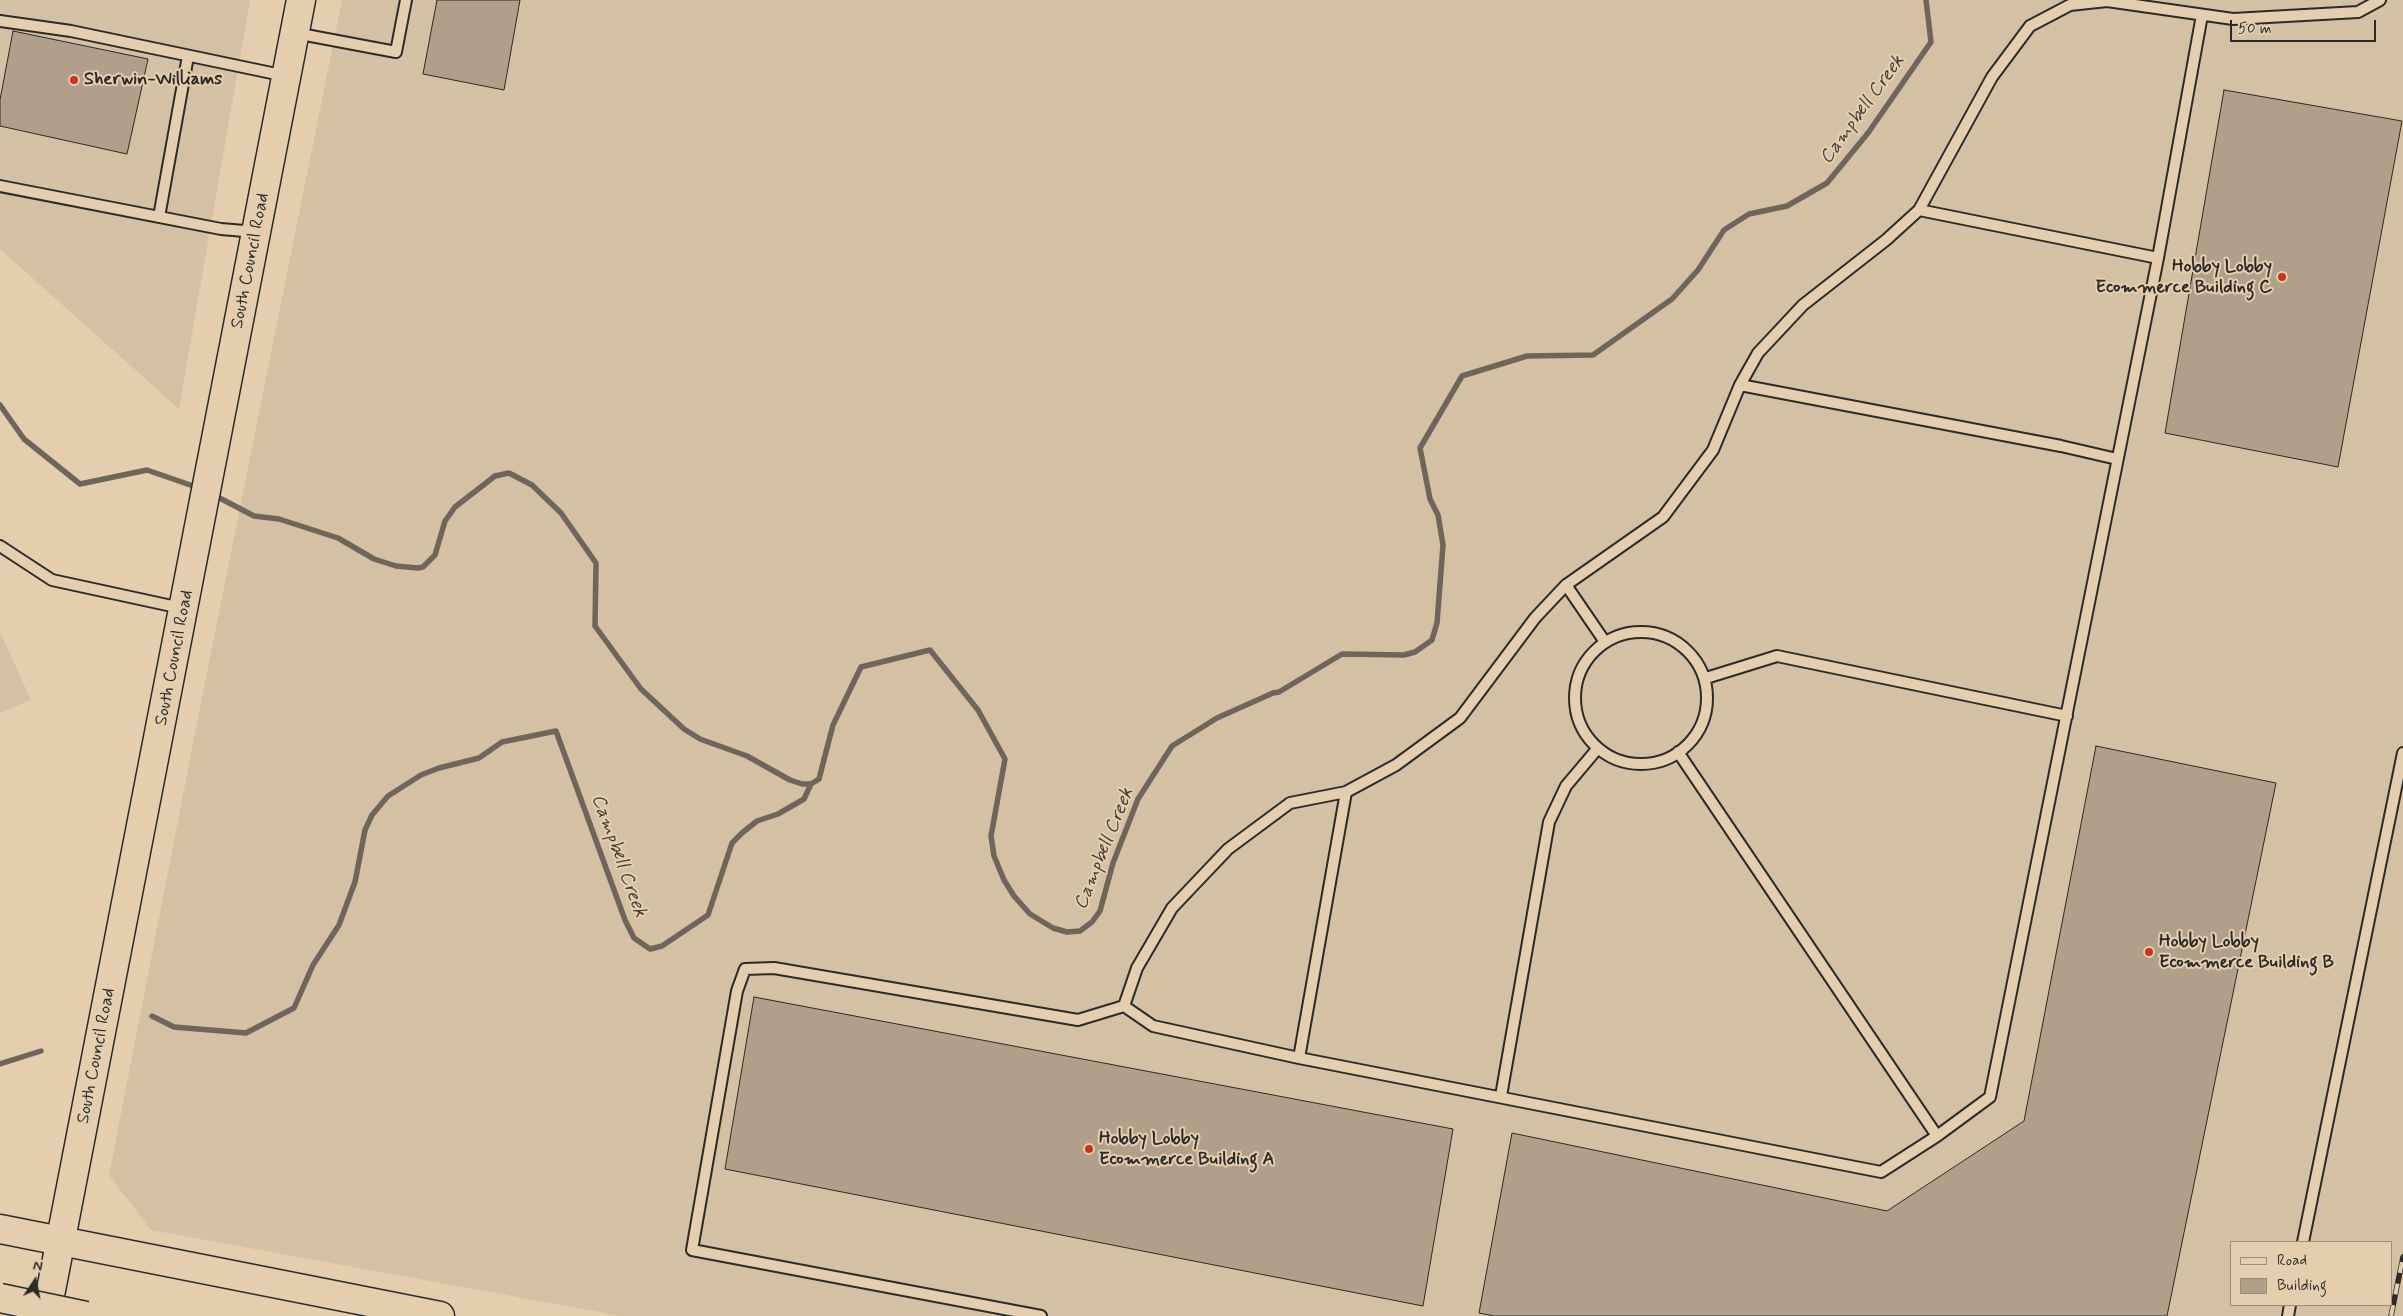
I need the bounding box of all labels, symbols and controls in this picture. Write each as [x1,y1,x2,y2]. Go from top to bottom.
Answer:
scale bar [2233,10,2379,42]
text: 50 m [2238,19,2272,39]
water label: Campbell Creek [1816,51,1910,169]
place label: Sherwin-Williams [84,69,222,91]
marker: Sherwin-Williams [68,74,80,86]
street label: South Council Road [227,191,275,331]
place label: Hobby Lobby Ecommerce Building C [2096,256,2272,298]
marker: Hobby Lobby Ecommerce Building C [2276,271,2288,283]
street label: South Council Road [151,588,199,728]
water label: Campbell Creek [1070,785,1140,913]
water label: Campbell Creek [585,791,651,921]
place label: Hobby Lobby Ecommerce Building B [2159,931,2334,974]
marker: Hobby Lobby Ecommerce Building B [2143,946,2155,958]
street label: South Council Road [73,986,121,1126]
place label: Hobby Lobby Ecommerce Building A [1099,1128,1274,1170]
marker: Hobby Lobby Ecommerce Building A [1083,1143,1095,1155]
legend [2230,1241,2393,1306]
text: Road [2277,1251,2307,1271]
north arrow [10,1256,60,1306]
text: N [32,1257,44,1276]
text: Building [2277,1276,2327,1296]

